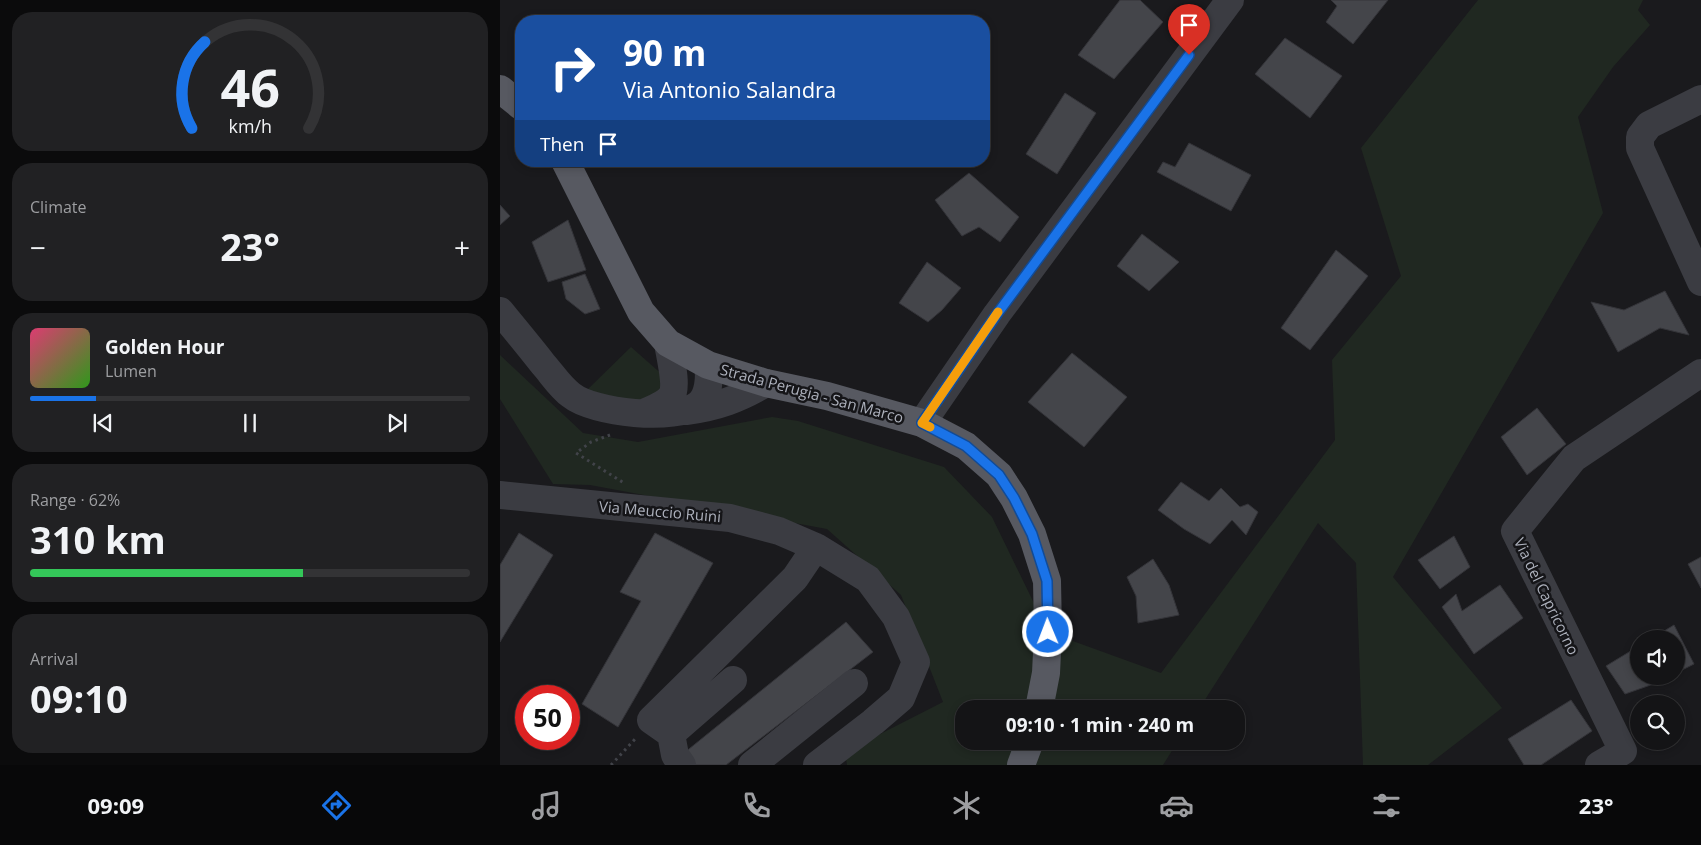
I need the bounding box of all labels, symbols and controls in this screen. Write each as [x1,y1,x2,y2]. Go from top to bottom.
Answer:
pin [1168,4,1210,55]
icon: arrive [1175,11,1203,39]
text: 90 m [623,29,706,76]
icon: right [540,35,605,100]
text: 46 [220,51,280,122]
text: Via Antonio Salandra [623,74,836,104]
text: km/h [228,114,272,138]
icon: arrive [594,130,622,158]
text: Then [540,131,584,157]
text: Climate [30,196,87,218]
text: 23° [220,220,280,272]
text: − [30,228,46,266]
text: + [454,228,470,266]
text: Golden Hour [105,334,224,360]
street label: Strada Perugia - San Marco [718,359,906,427]
text: Lumen [105,360,157,382]
icon: previous [89,409,117,437]
icon: pause [236,409,264,437]
icon: next [383,409,411,437]
text: Range · 62% [30,489,120,511]
street label: Via Meuccio Ruini [598,496,722,526]
text: 310 km [30,513,166,565]
street label: Via del Capricorno [1510,534,1584,658]
position arrow [1021,605,1073,657]
map controls [1630,630,1685,750]
button: sound [1630,630,1685,685]
text: Arrival [30,648,78,670]
text: 09:10 [30,672,128,724]
speed limit sign: 50 [515,685,580,750]
button: search [1630,695,1685,750]
text: 09:10 · 1 min · 240 m [1006,712,1194,738]
icon: directions [319,788,354,823]
icon: music [529,788,564,823]
icon: phone [739,788,774,823]
icon: climate [949,788,984,823]
icon: car [1159,788,1194,823]
icon: filters [1369,788,1404,823]
text: 09:09 [87,790,144,820]
text: 23° [1579,790,1613,820]

